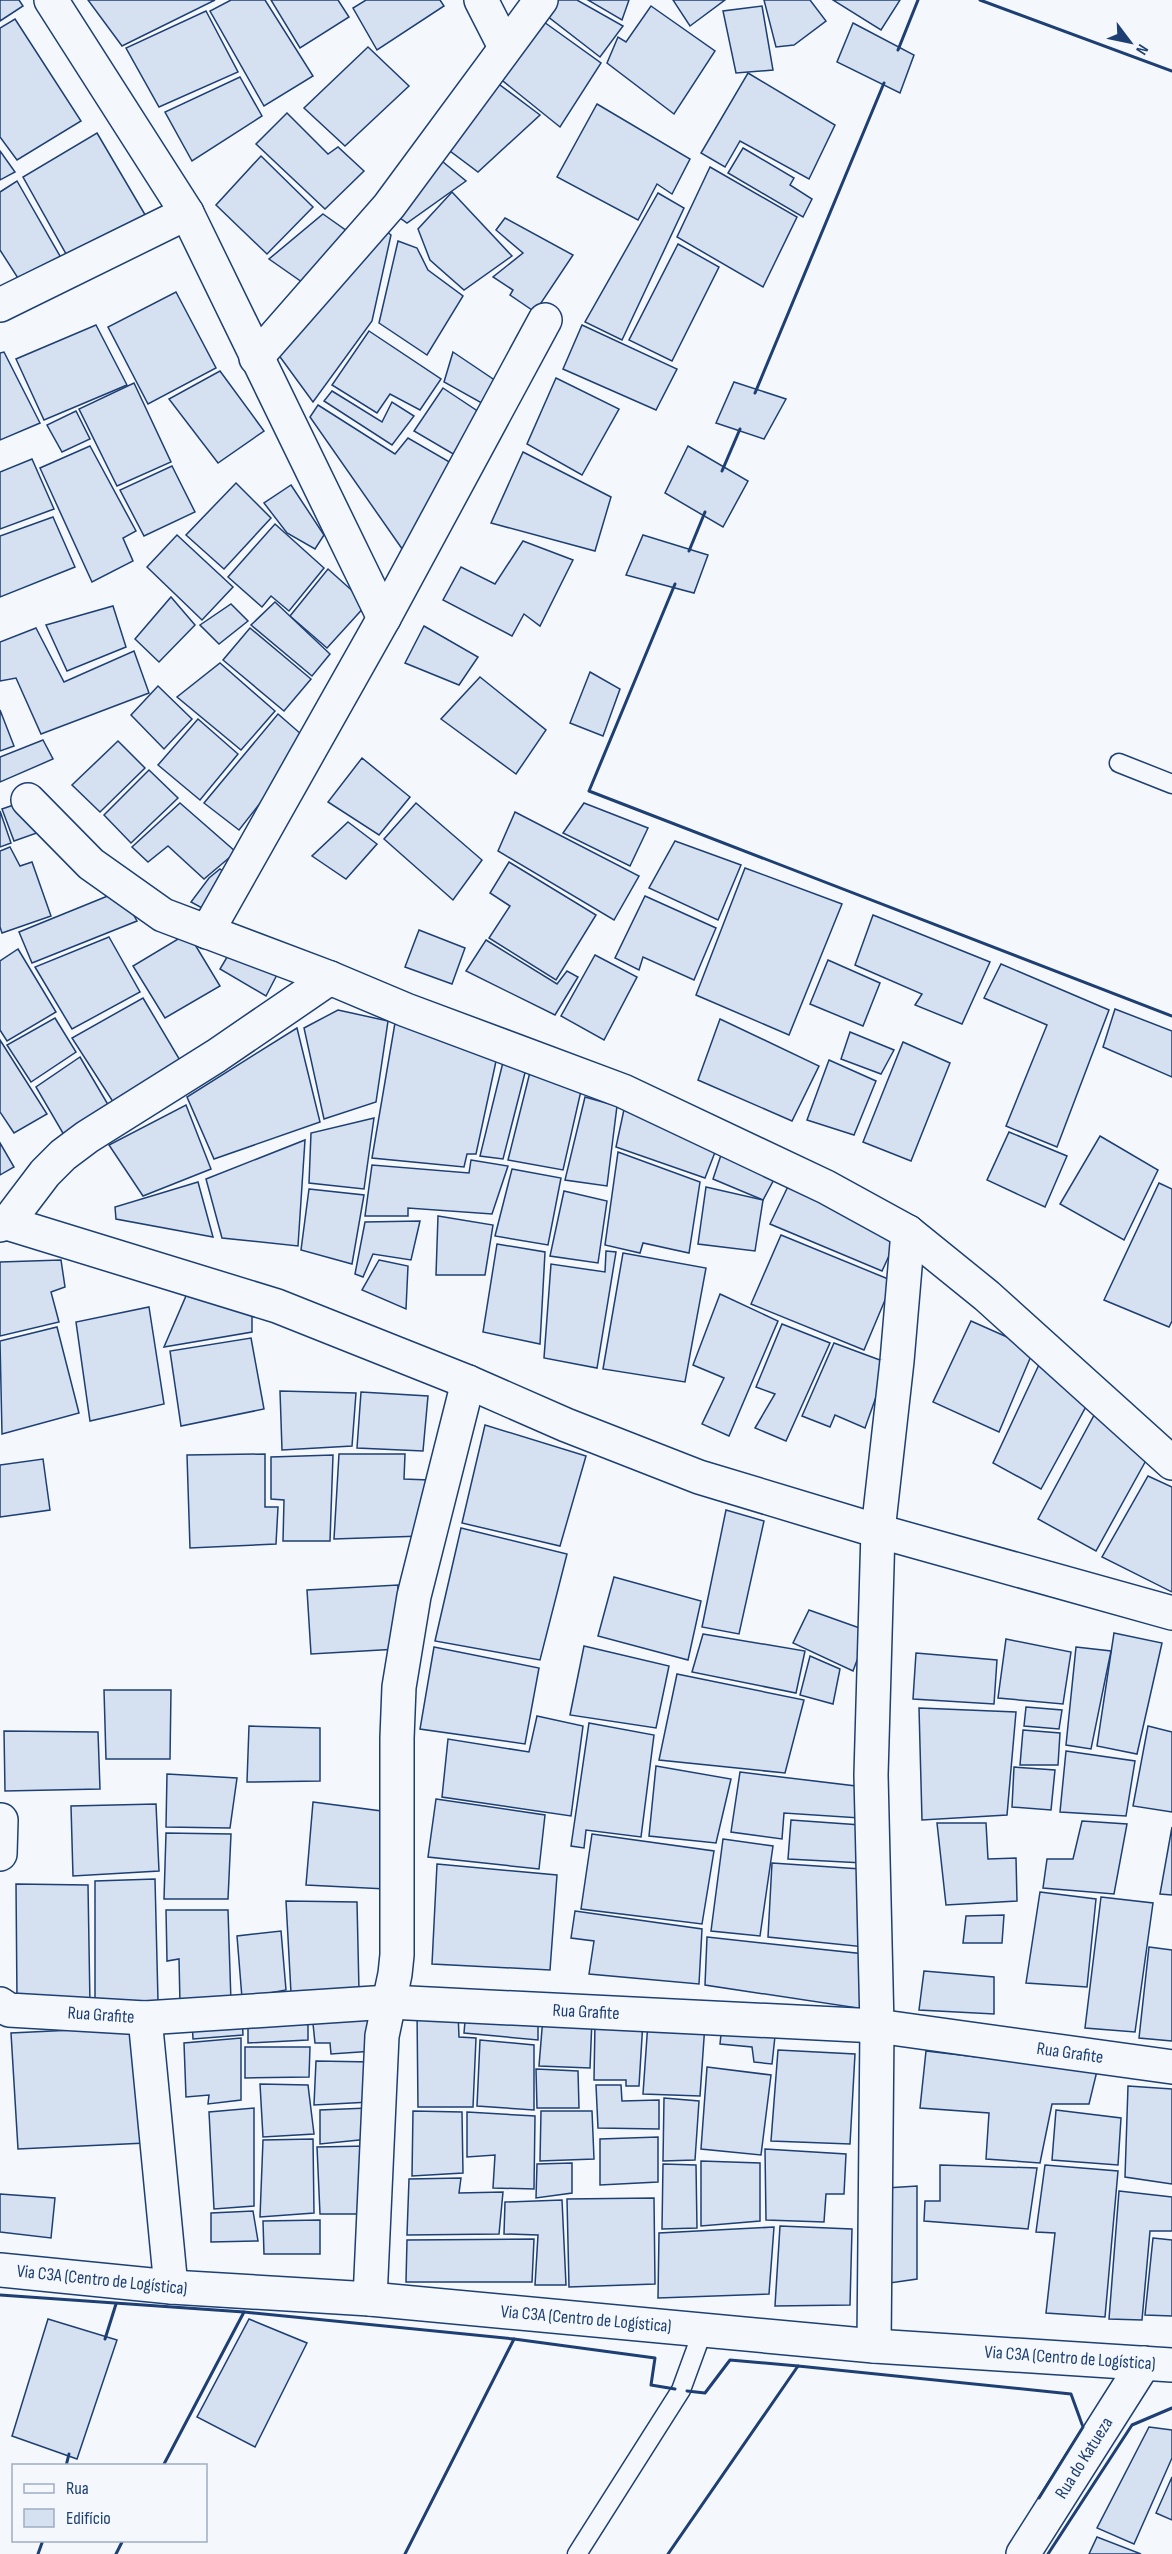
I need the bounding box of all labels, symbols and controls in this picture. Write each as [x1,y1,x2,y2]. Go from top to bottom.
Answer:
north arrow [1100,12,1160,72]
text: N [1131,40,1152,58]
street label: Rua Grafite [552,2000,620,2024]
street label: Rua Grafite [67,2002,135,2028]
street label: Rua Grafite [1035,2038,1105,2068]
street label: Via C3A (Centro de Logística) [16,2261,188,2299]
street label: Via C3A (Centro de Logística) [500,2301,672,2337]
street label: Via C3A (Centro de Logística) [984,2342,1156,2374]
street label: Rua do Katueza [1051,2413,1117,2503]
legend [12,2464,207,2542]
text: Rua [66,2478,89,2499]
text: Edifício [66,2508,111,2529]

